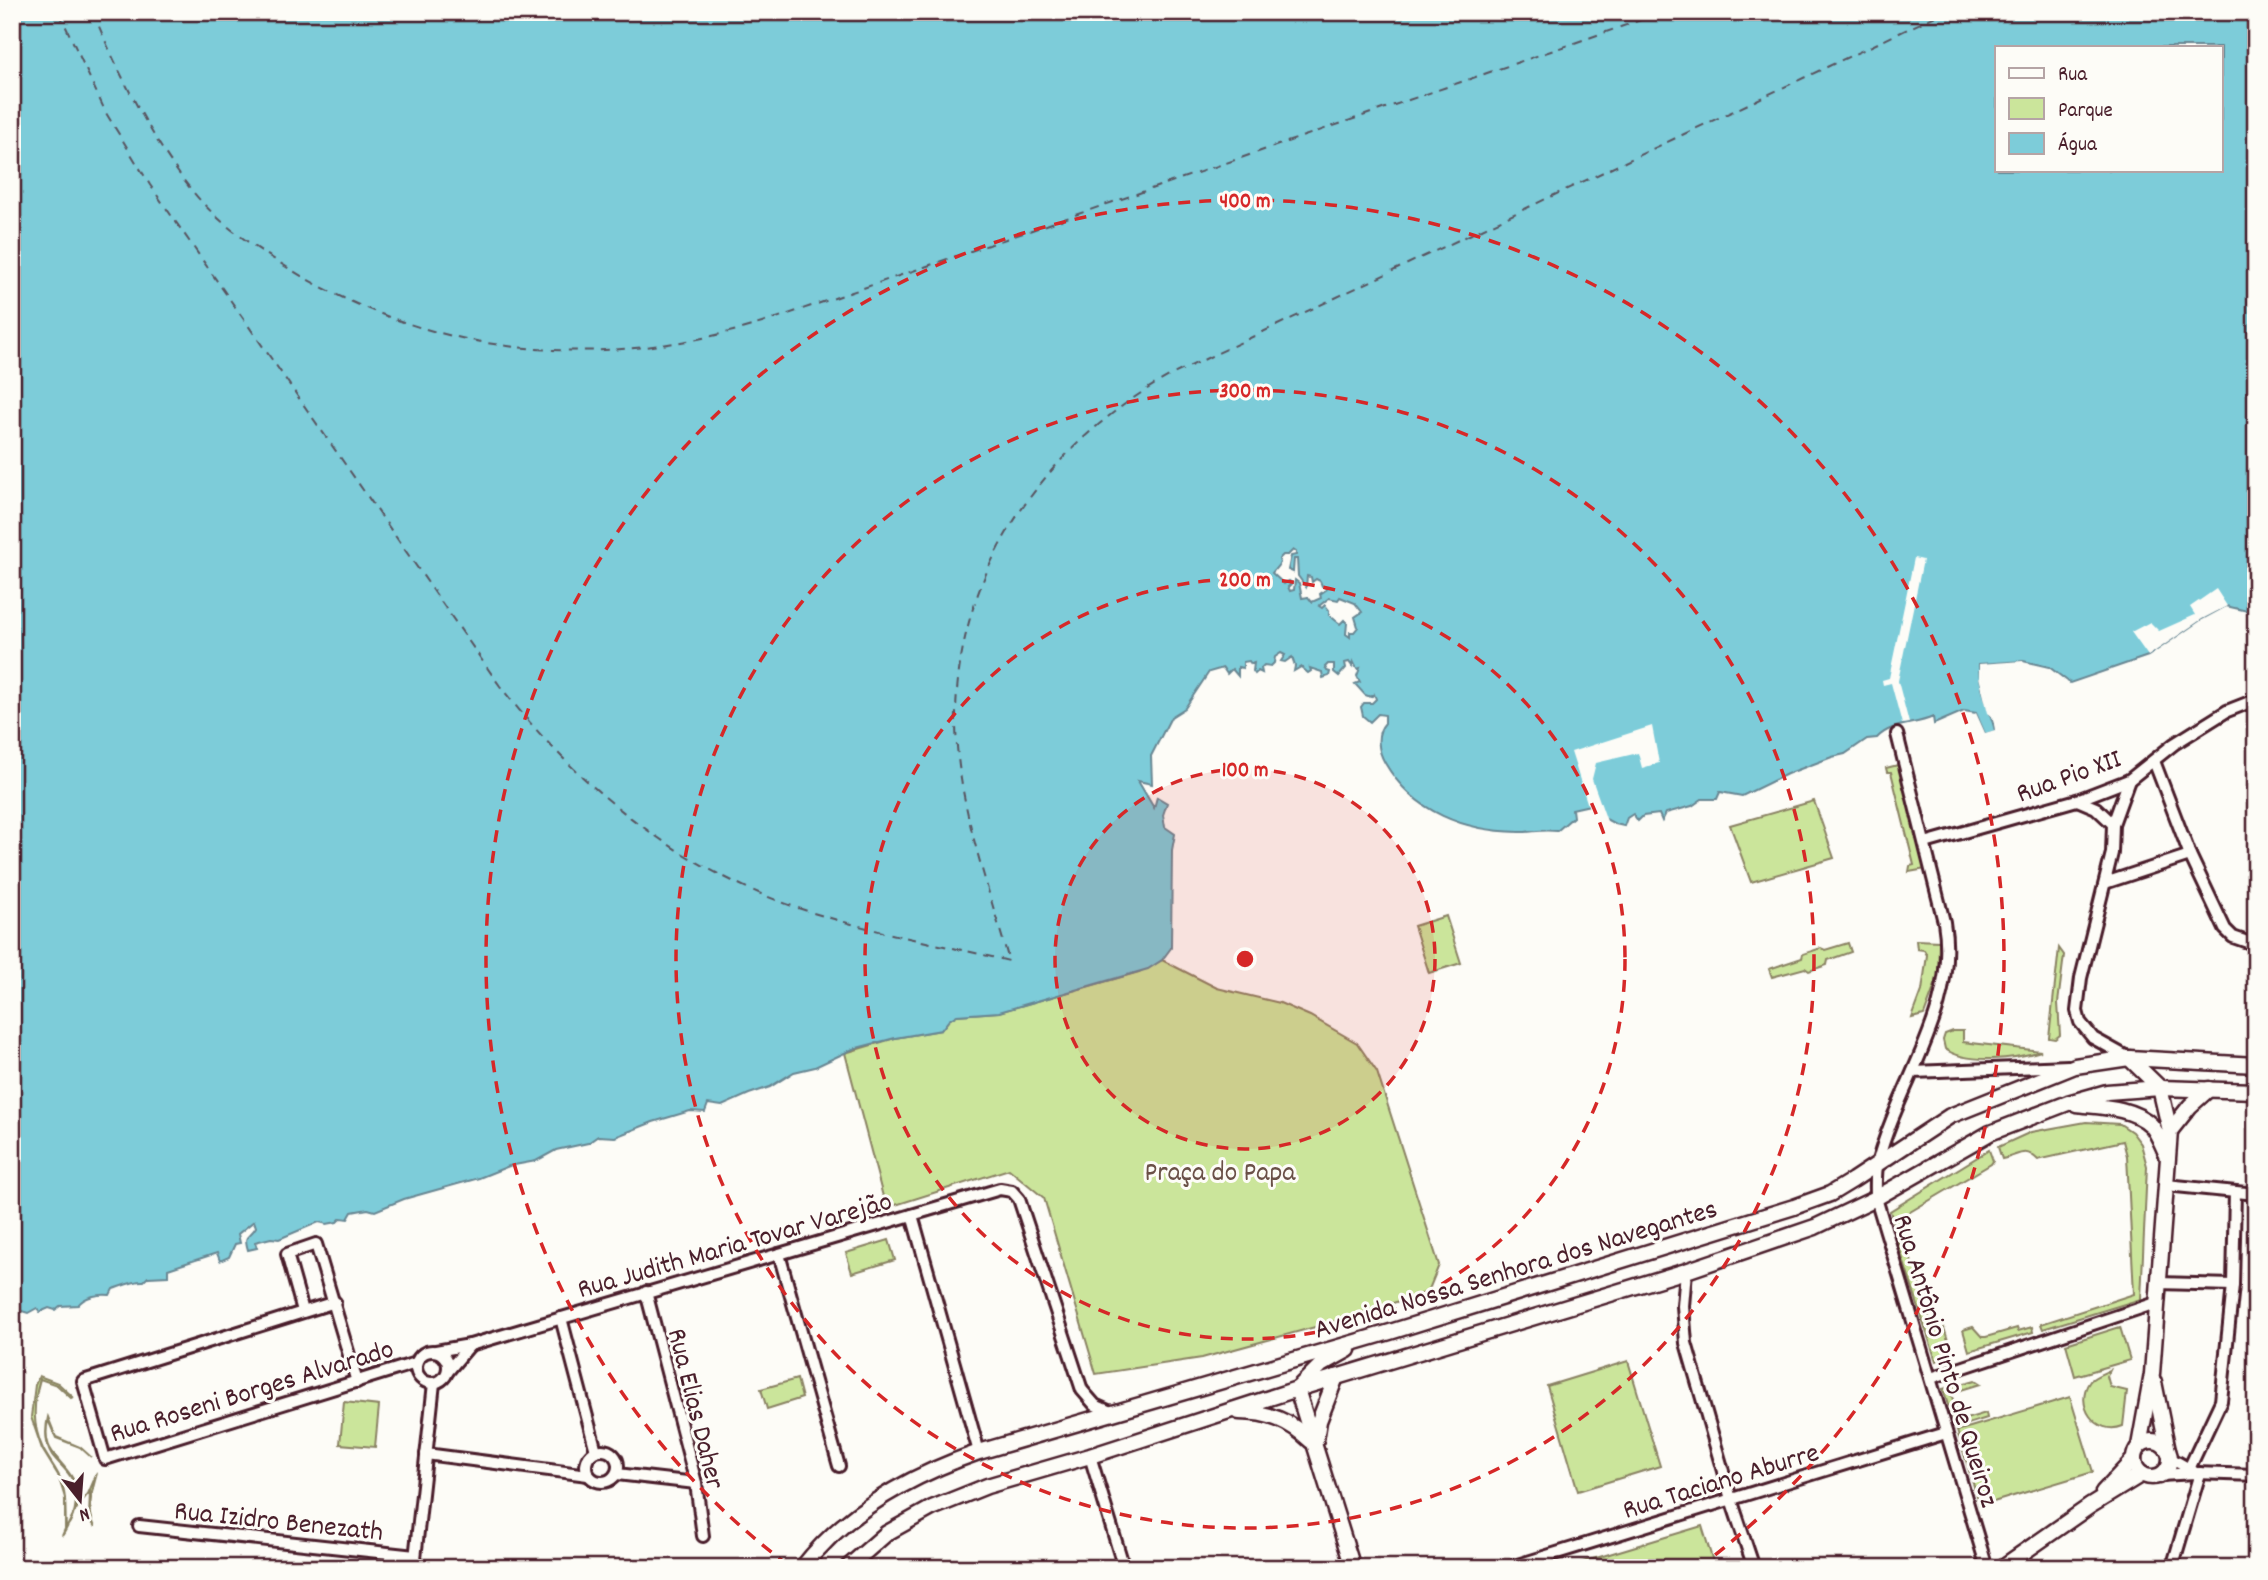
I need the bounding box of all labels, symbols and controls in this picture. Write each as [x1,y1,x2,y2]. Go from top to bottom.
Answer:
legend [1995,46,2222,172]
text: Rua [2058,61,2088,91]
text: Parque [2058,97,2113,127]
text: Água [2058,131,2098,161]
text: 400 m [1220,188,1270,218]
text: 300 m [1219,378,1271,408]
text: 200 m [1219,567,1271,597]
street label: Rua Pio XII [2012,741,2128,816]
text: 100 m [1222,757,1268,787]
centre of rings [1233,947,1257,971]
park label: Praça do Papa [1145,1155,1296,1195]
street label: Rua Judith Maria Tovar Varejão [573,1184,897,1312]
street label: Avenida Nossa Senhora dos Navegantes [1310,1191,1723,1352]
street label: Rua Antônio Pinto de Queiroz [1880,1210,2007,1513]
street label: Rua Elias Daher [654,1325,733,1494]
street label: Rua Roseni Borges Alvarado [106,1332,399,1456]
street label: Rua Taciano Aburre [1618,1435,1825,1533]
north arrow [46,1464,116,1534]
street label: Rua Izidro Benezath [172,1493,385,1555]
text: N [76,1499,92,1527]

